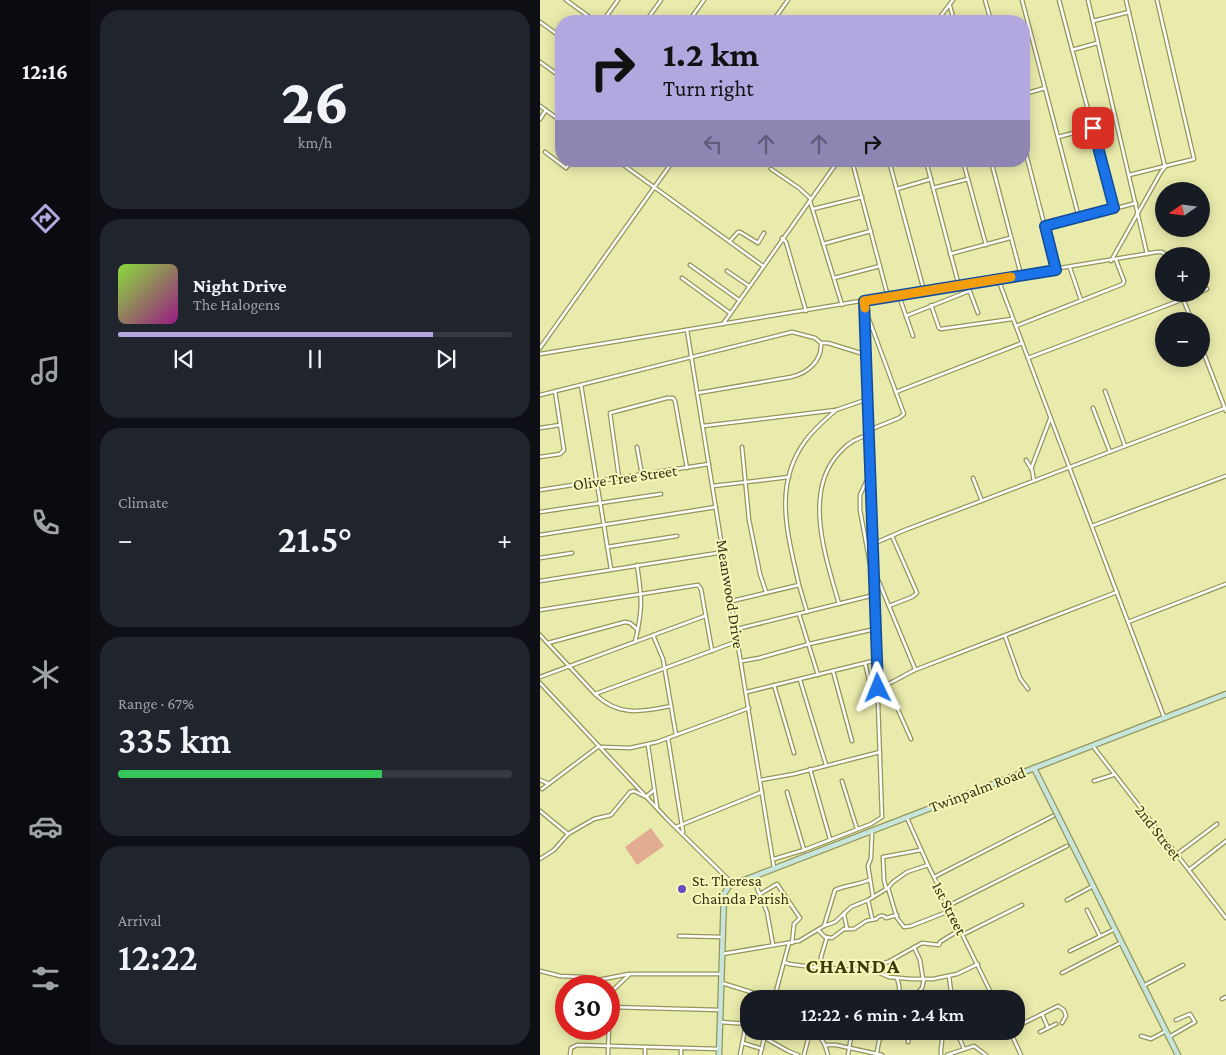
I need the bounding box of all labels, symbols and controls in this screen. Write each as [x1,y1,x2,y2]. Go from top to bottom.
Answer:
icon: right [580,35,645,100]
text: 1.2 km [663,35,759,74]
text: 12:16 [22,59,68,84]
text: 26 [281,65,349,137]
text: Turn right [663,76,754,101]
pin [1072,107,1114,149]
icon: arrive [1079,114,1107,142]
icon: left [699,130,727,158]
icon: ahead [752,130,780,158]
icon: ahead [805,130,833,158]
icon: right [858,130,886,158]
text: km/h [298,134,332,151]
north arrow [1155,182,1210,238]
map controls [1155,182,1210,367]
icon: directions [28,201,63,236]
button: + [1155,247,1210,302]
text: Night Drive [193,275,286,296]
text: The Halogens [193,296,280,313]
button: − [1155,312,1210,367]
icon: previous [170,345,198,373]
icon: pause [301,345,329,373]
icon: next [432,345,460,373]
icon: music [28,353,63,388]
street label: Olive Tree Street [572,462,679,493]
text: Climate [118,494,168,511]
icon: phone [28,505,63,540]
text: 21.5° [278,518,352,560]
text: − [118,524,133,555]
text: + [497,524,512,555]
street label: Meanwood Drive [714,538,748,650]
icon: climate [28,657,63,692]
position arrow [851,661,903,713]
text: Range · 67% [118,695,194,712]
text: 335 km [118,719,231,761]
street label: Twinpalm Road [927,763,1029,817]
street label: 2nd Street [1132,801,1186,864]
icon: car [28,809,63,844]
place label: St. Theresa Chainda Parish [692,872,789,907]
street label: 1st Street [929,879,970,938]
marker: St. Theresa Chainda Parish [676,883,688,895]
text: Arrival [118,912,162,929]
text: 12:22 [118,936,198,978]
district label: CHAINDA [806,954,900,978]
icon: filters [28,961,63,996]
speed limit sign: 30 [555,975,620,1040]
text: 12:22 · 6 min · 2.4 km [801,1004,964,1025]

